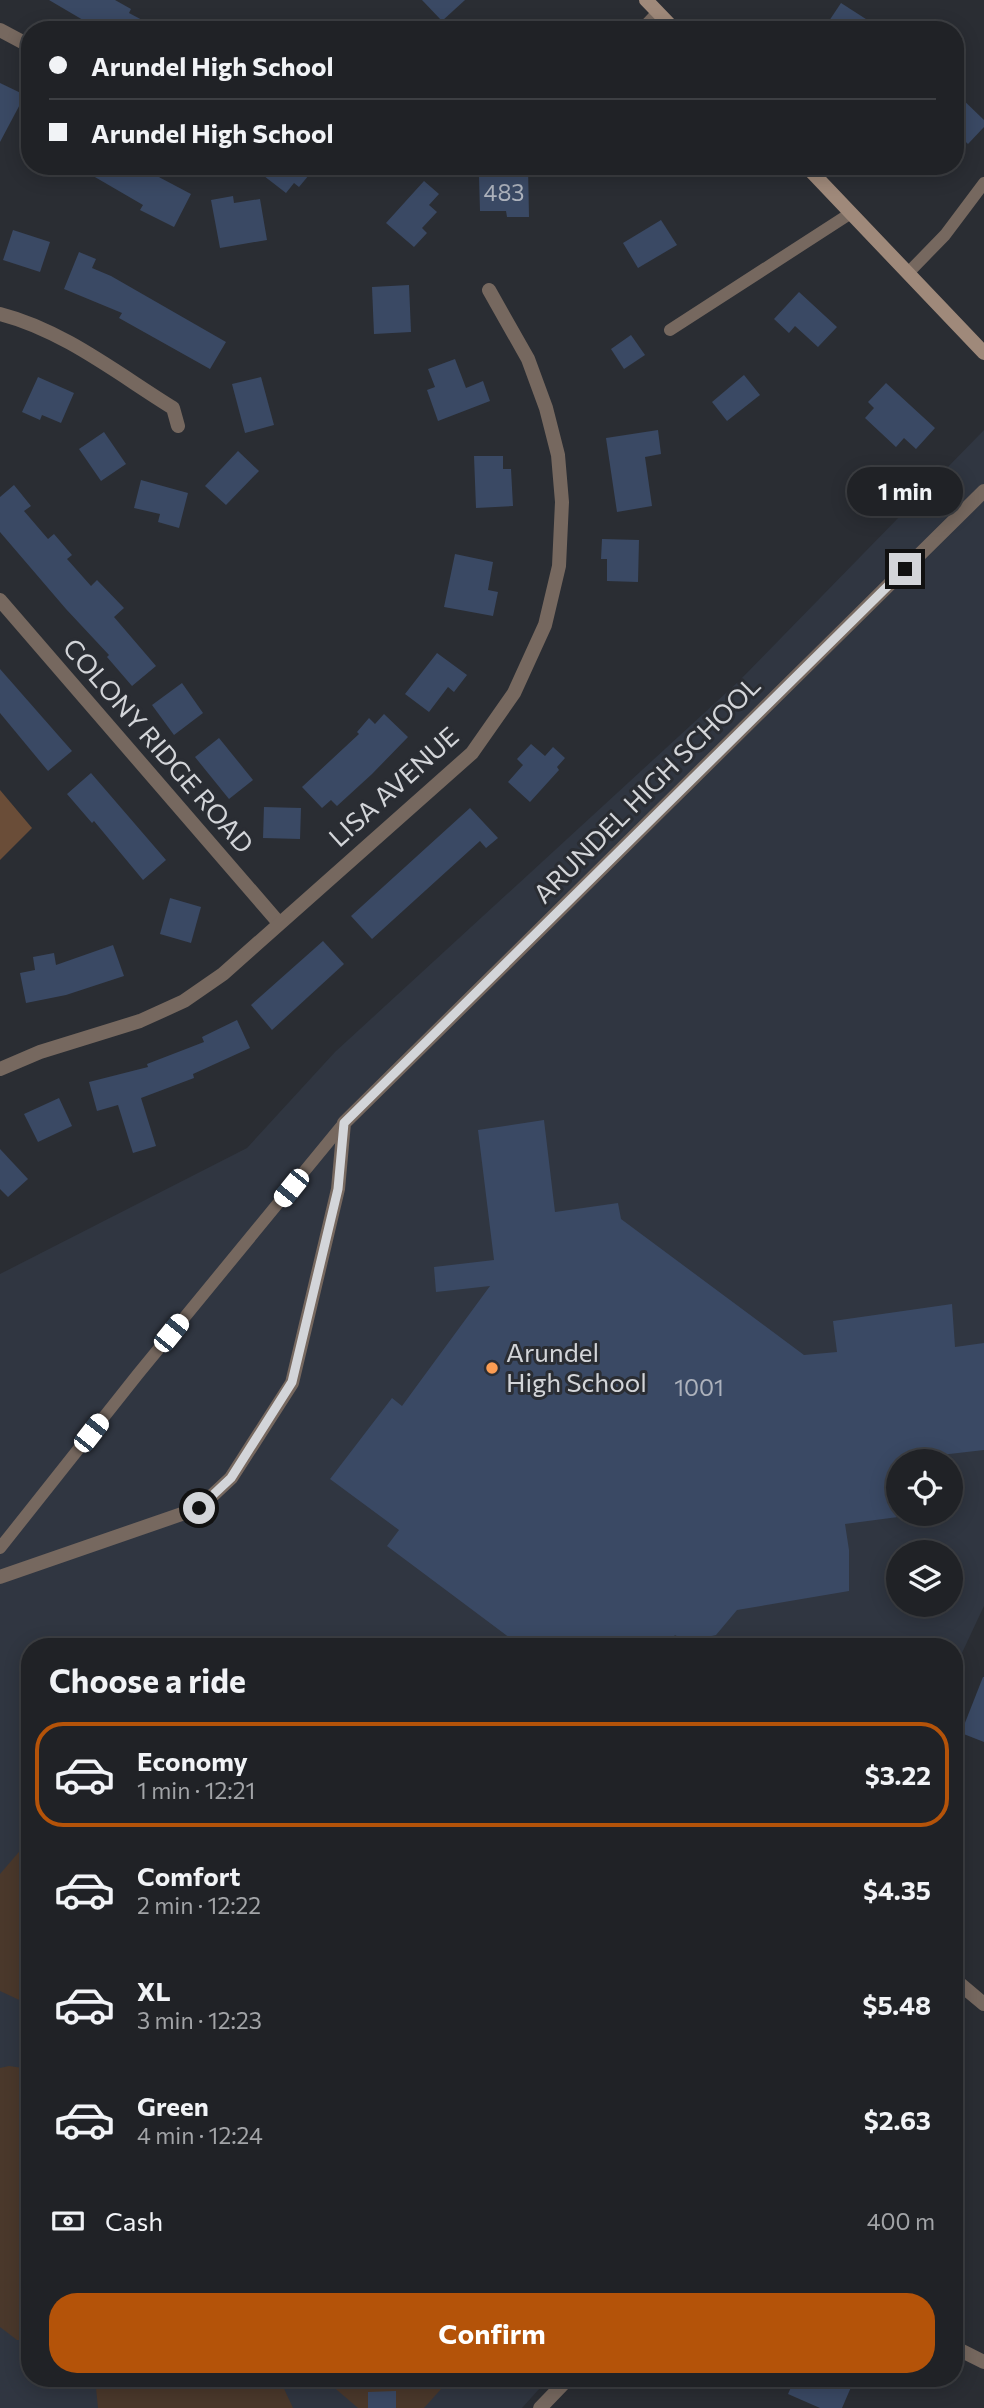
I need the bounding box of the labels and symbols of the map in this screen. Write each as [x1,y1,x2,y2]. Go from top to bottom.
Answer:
house number: 483 [484,178,524,206]
callout: 1 min [847,468,963,516]
route end [889,553,921,585]
street label: COLONY RIDGE ROAD [58,631,261,859]
street label: ARUNDEL HIGH SCHOOL [526,669,766,909]
street label: LISA AVENUE [322,720,464,852]
car [270,1165,313,1211]
car [150,1310,193,1356]
place label: Arundel High School [506,1336,647,1397]
marker: Arundel High School [484,1360,500,1376]
house number: 1001 [674,1373,724,1401]
car [70,1410,113,1456]
route start [183,1492,215,1524]

